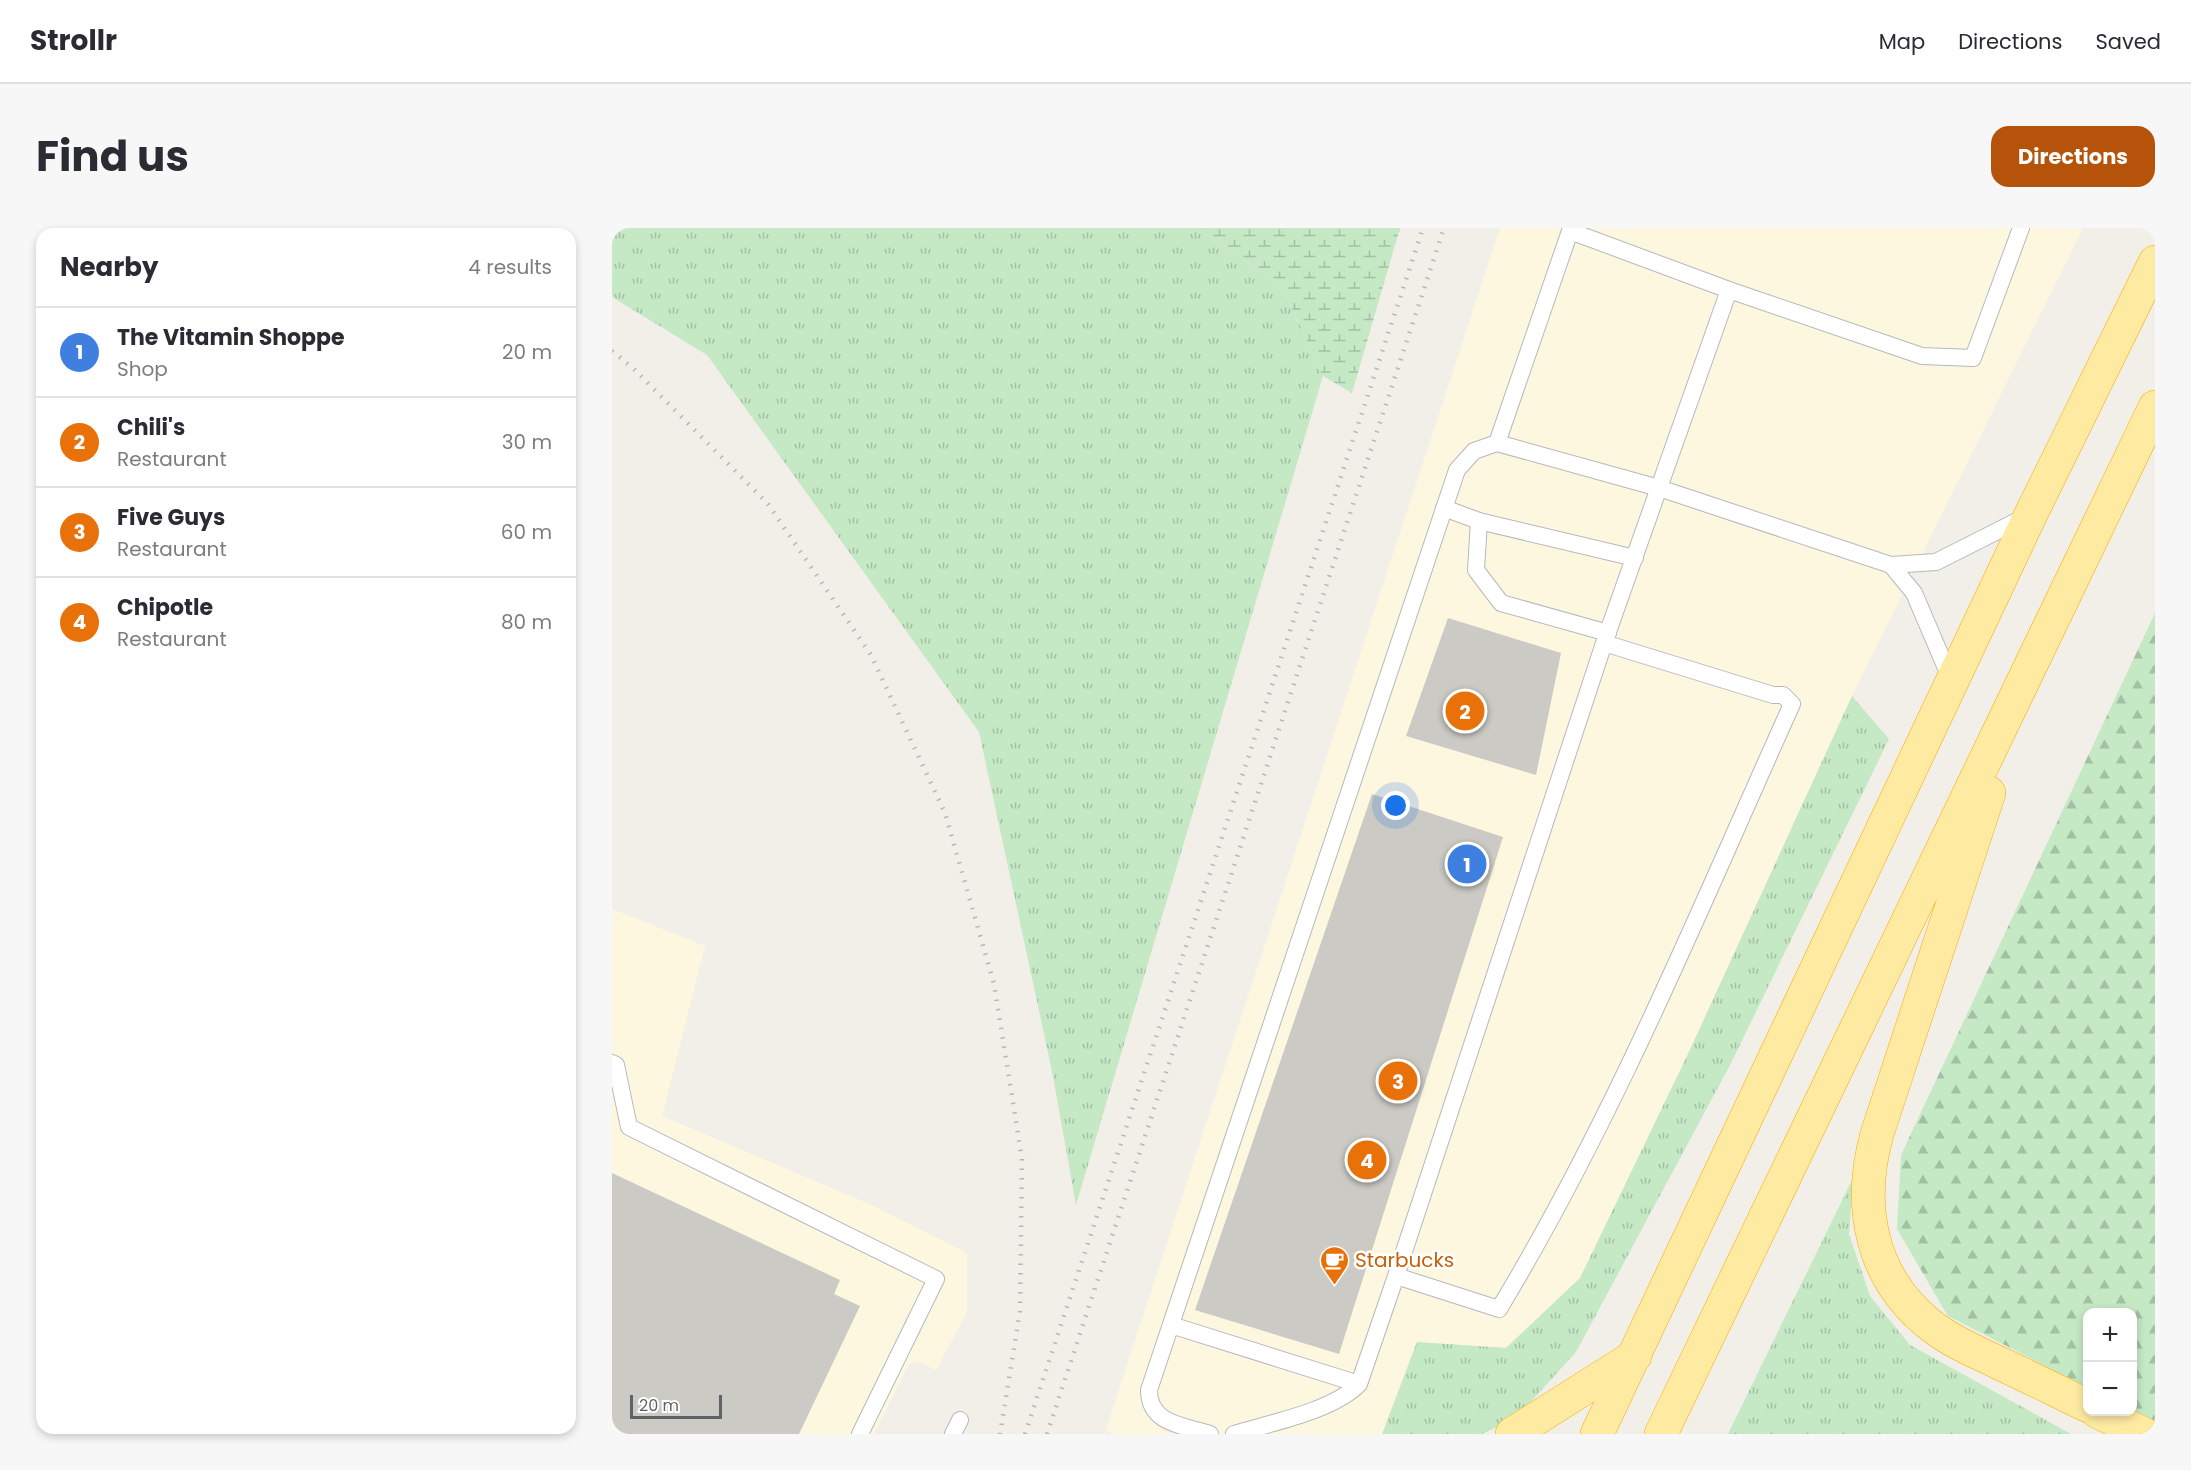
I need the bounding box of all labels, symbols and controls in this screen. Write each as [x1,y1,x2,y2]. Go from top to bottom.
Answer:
text: Strollr [30,21,117,60]
text: Map [1879,27,1925,56]
text: Directions [1958,27,2062,56]
text: Saved [2095,27,2161,56]
button: Directions [1991,126,2155,187]
text: Find us [36,127,189,186]
text: Nearby [60,249,158,285]
text: 4 results [468,253,552,281]
text: The Vitamin Shoppe [117,322,345,353]
text: 1 [76,338,83,366]
text: 20 m [502,338,552,366]
text: Shop [117,355,168,383]
text: Chili's [117,412,185,443]
text: 2 [74,428,85,456]
text: 30 m [502,428,552,456]
text: Restaurant [117,445,227,473]
text: Five Guys [117,502,225,533]
text: 3 [73,518,86,546]
text: 60 m [501,518,552,546]
text: Restaurant [117,535,227,563]
text: Chipotle [117,592,213,623]
text: 4 [73,608,86,636]
text: 80 m [501,608,552,636]
text: Restaurant [117,625,227,653]
pin: 2 [1446,688,1484,734]
your location [1381,791,1410,820]
pin: 1 [1448,842,1486,886]
pin: 3 [1378,1058,1418,1104]
pin: 4 [1348,1138,1386,1182]
cafe icon: Starbucks [1318,1244,1350,1286]
place label: Starbucks [1355,1246,1454,1274]
map controls [2083,1308,2137,1416]
button: + [2083,1308,2137,1362]
button: − [2083,1362,2137,1416]
scale bar [630,1392,722,1420]
text: 20 m [639,1394,679,1417]

